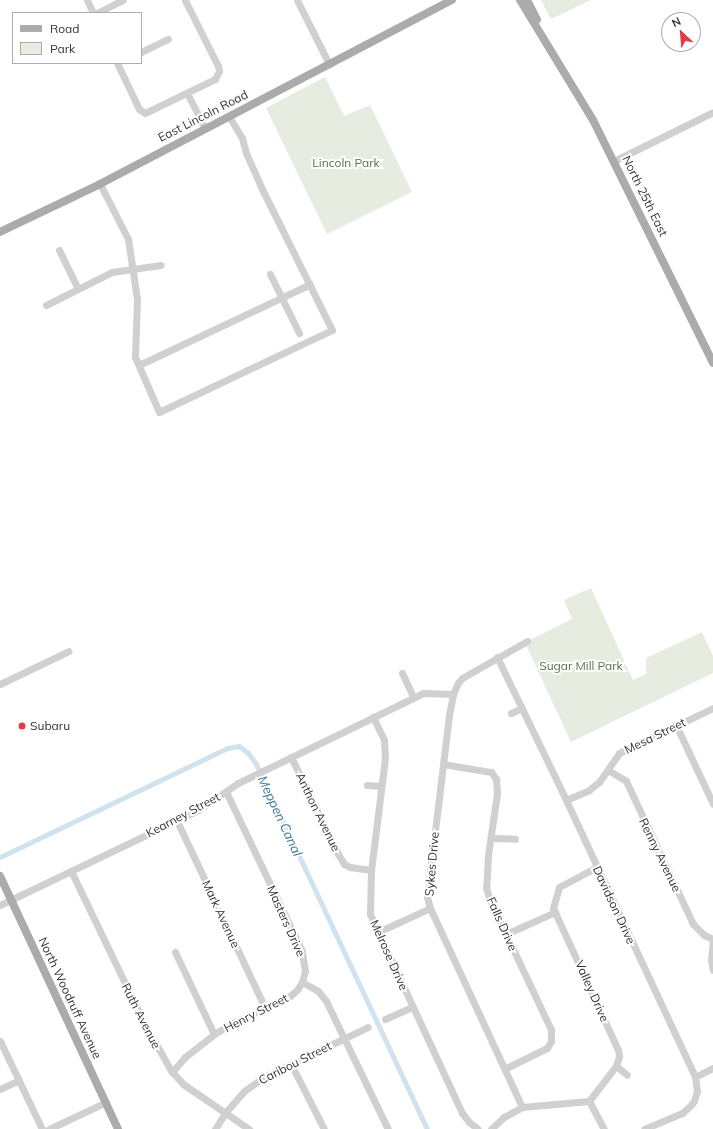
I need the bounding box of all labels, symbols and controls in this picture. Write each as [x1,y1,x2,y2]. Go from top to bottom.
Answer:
legend [12,12,142,64]
north arrow [661,12,701,52]
text: N [669,14,683,30]
text: Road [50,21,79,36]
text: Park [50,41,75,56]
street label: East Lincoln Road [156,87,250,145]
street label: North 25th East [619,153,671,239]
park label: Lincoln Park [312,156,380,170]
park label: Sugar Mill Park [539,659,623,673]
street label: Mesa Street [622,715,688,757]
place label: Subaru [30,719,70,733]
marker: Subaru [17,721,27,731]
street label: Anthon Avenue [293,770,343,854]
water label: Meppen Canal [255,773,305,859]
street label: Kearney Street [144,789,222,841]
street label: Renny Avenue [636,816,684,894]
street label: Sykes Drive [422,831,442,897]
street label: Davidson Drive [590,864,638,946]
street label: Mark Avenue [199,878,243,950]
street label: Masters Drive [264,883,308,959]
street label: Falls Drive [484,895,520,953]
street label: Melrose Drive [367,918,411,992]
street label: North Woodruff Avenue [35,935,105,1061]
street label: Valley Drive [572,958,612,1024]
street label: Ruth Avenue [118,981,164,1051]
street label: Henry Street [221,991,291,1035]
street label: Caribou Street [256,1038,334,1088]

